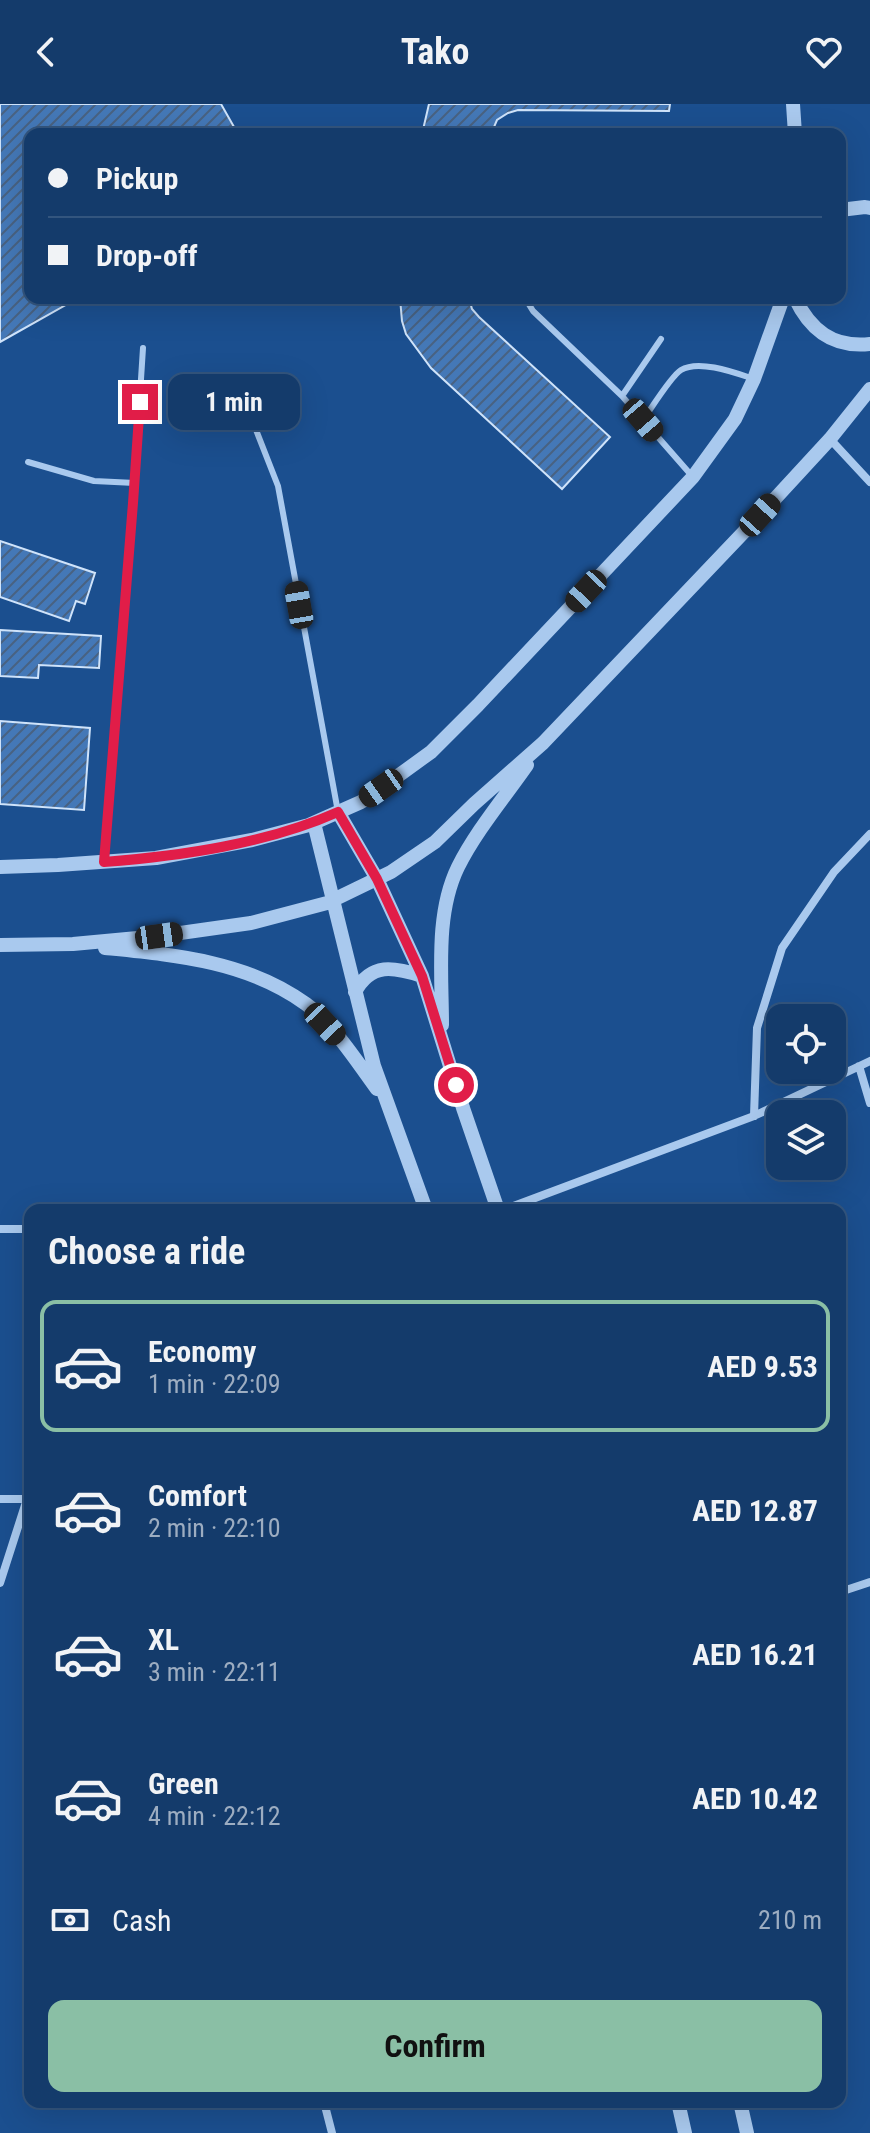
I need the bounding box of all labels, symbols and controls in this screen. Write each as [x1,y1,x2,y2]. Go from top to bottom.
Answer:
icon: back [24,30,68,74]
icon: heart [802,30,846,74]
text: Tako [401,31,469,73]
text: Pickup [96,161,178,196]
text: Drop-off [96,238,198,273]
callout: 1 min [168,374,300,430]
route end [122,384,158,420]
text: 1 min [205,387,263,417]
car [618,394,668,446]
car [735,489,785,541]
car [561,565,611,617]
car [283,579,315,631]
car [354,764,408,812]
car [134,921,184,951]
car [300,998,350,1050]
map controls [766,1004,846,1180]
button: locate [766,1004,846,1084]
route start [438,1067,474,1103]
button: layers [766,1100,846,1180]
text: Choose a ride [48,1231,245,1273]
icon: car [52,1330,124,1402]
text: Economy [148,1334,256,1369]
text: AED 9.53 [707,1349,818,1384]
text: 1 min · 22:09 [148,1369,281,1399]
icon: car [52,1474,124,1546]
text: Comfort [148,1478,247,1513]
text: AED 12.87 [692,1493,818,1528]
text: 2 min · 22:10 [148,1513,281,1543]
icon: car [52,1618,124,1690]
text: XL [148,1622,179,1657]
text: AED 16.21 [692,1637,818,1672]
text: 3 min · 22:11 [148,1657,281,1687]
icon: car [52,1762,124,1834]
text: Green [148,1766,219,1801]
text: AED 10.42 [692,1781,818,1816]
text: 4 min · 22:12 [148,1801,281,1831]
icon: cash [48,1898,92,1942]
text: Cash [112,1903,172,1938]
text: 210 m [758,1905,822,1935]
button: Confirm [48,2000,822,2092]

